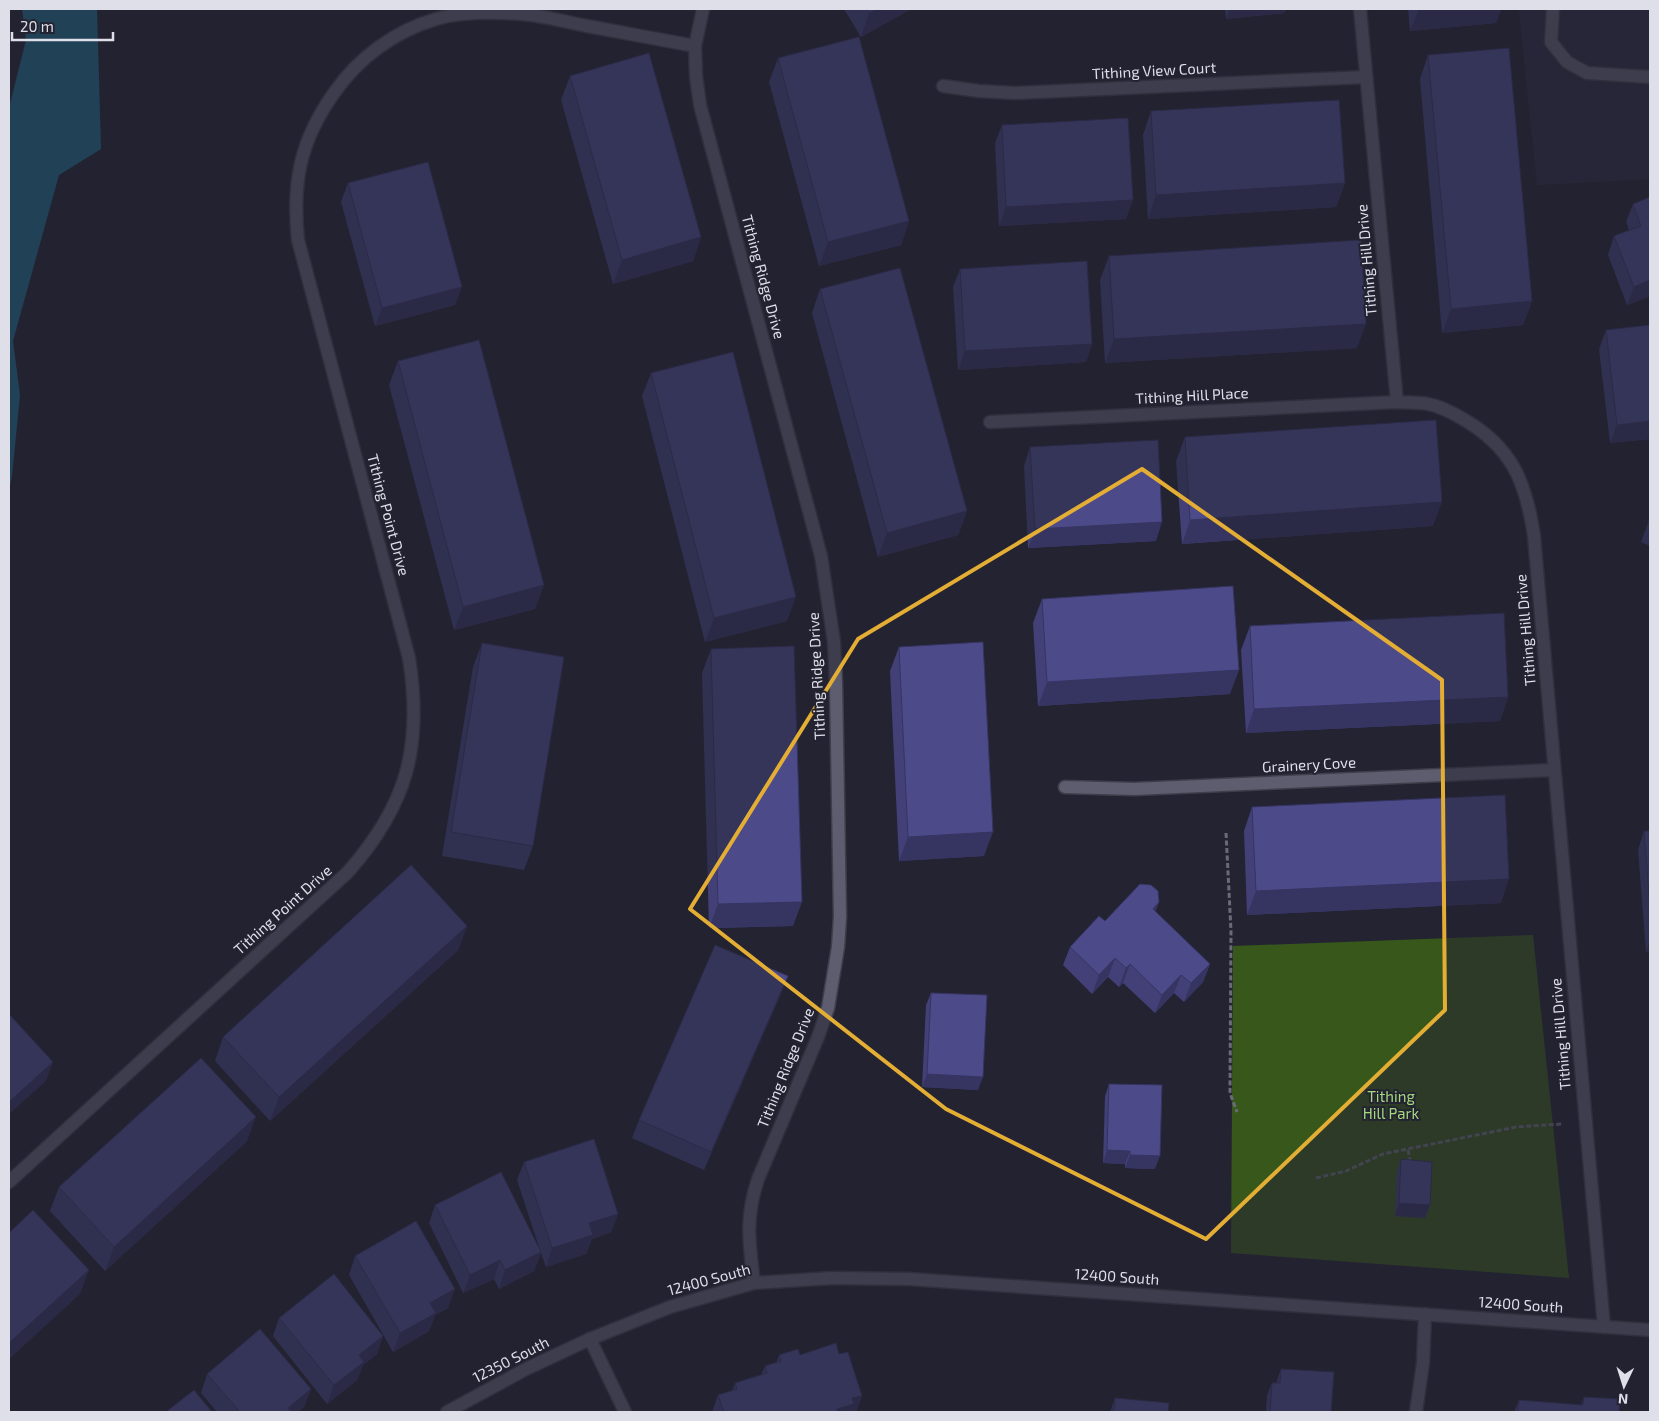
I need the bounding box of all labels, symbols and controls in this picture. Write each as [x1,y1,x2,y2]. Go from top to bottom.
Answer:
scale bar [12,10,114,42]
text: 20 m [20,17,54,35]
street label: Tithing View Court [1091,58,1217,82]
street label: Tithing Hill Drive [1352,203,1380,317]
street label: Tithing Ridge Drive [739,213,789,341]
street label: Tithing Hill Place [1135,383,1249,407]
street label: Tithing Point Drive [364,452,414,578]
street label: Tithing Hill Drive [1511,573,1539,687]
street label: Tithing Ridge Drive [804,612,828,740]
street label: Grainery Cove [1262,753,1356,775]
street label: Tithing Point Drive [230,861,335,958]
street label: Tithing Hill Drive [1546,977,1574,1091]
street label: Tithing Ridge Drive [753,1005,817,1130]
park label: Tithing Hill Park [1363,1087,1420,1122]
street label: 12400 South [665,1259,752,1299]
street label: 12400 South [1074,1264,1160,1288]
street label: 12400 South [1478,1292,1564,1316]
street label: 12350 South [469,1332,552,1386]
north arrow [1599,1361,1649,1411]
text: N [1617,1391,1629,1408]

